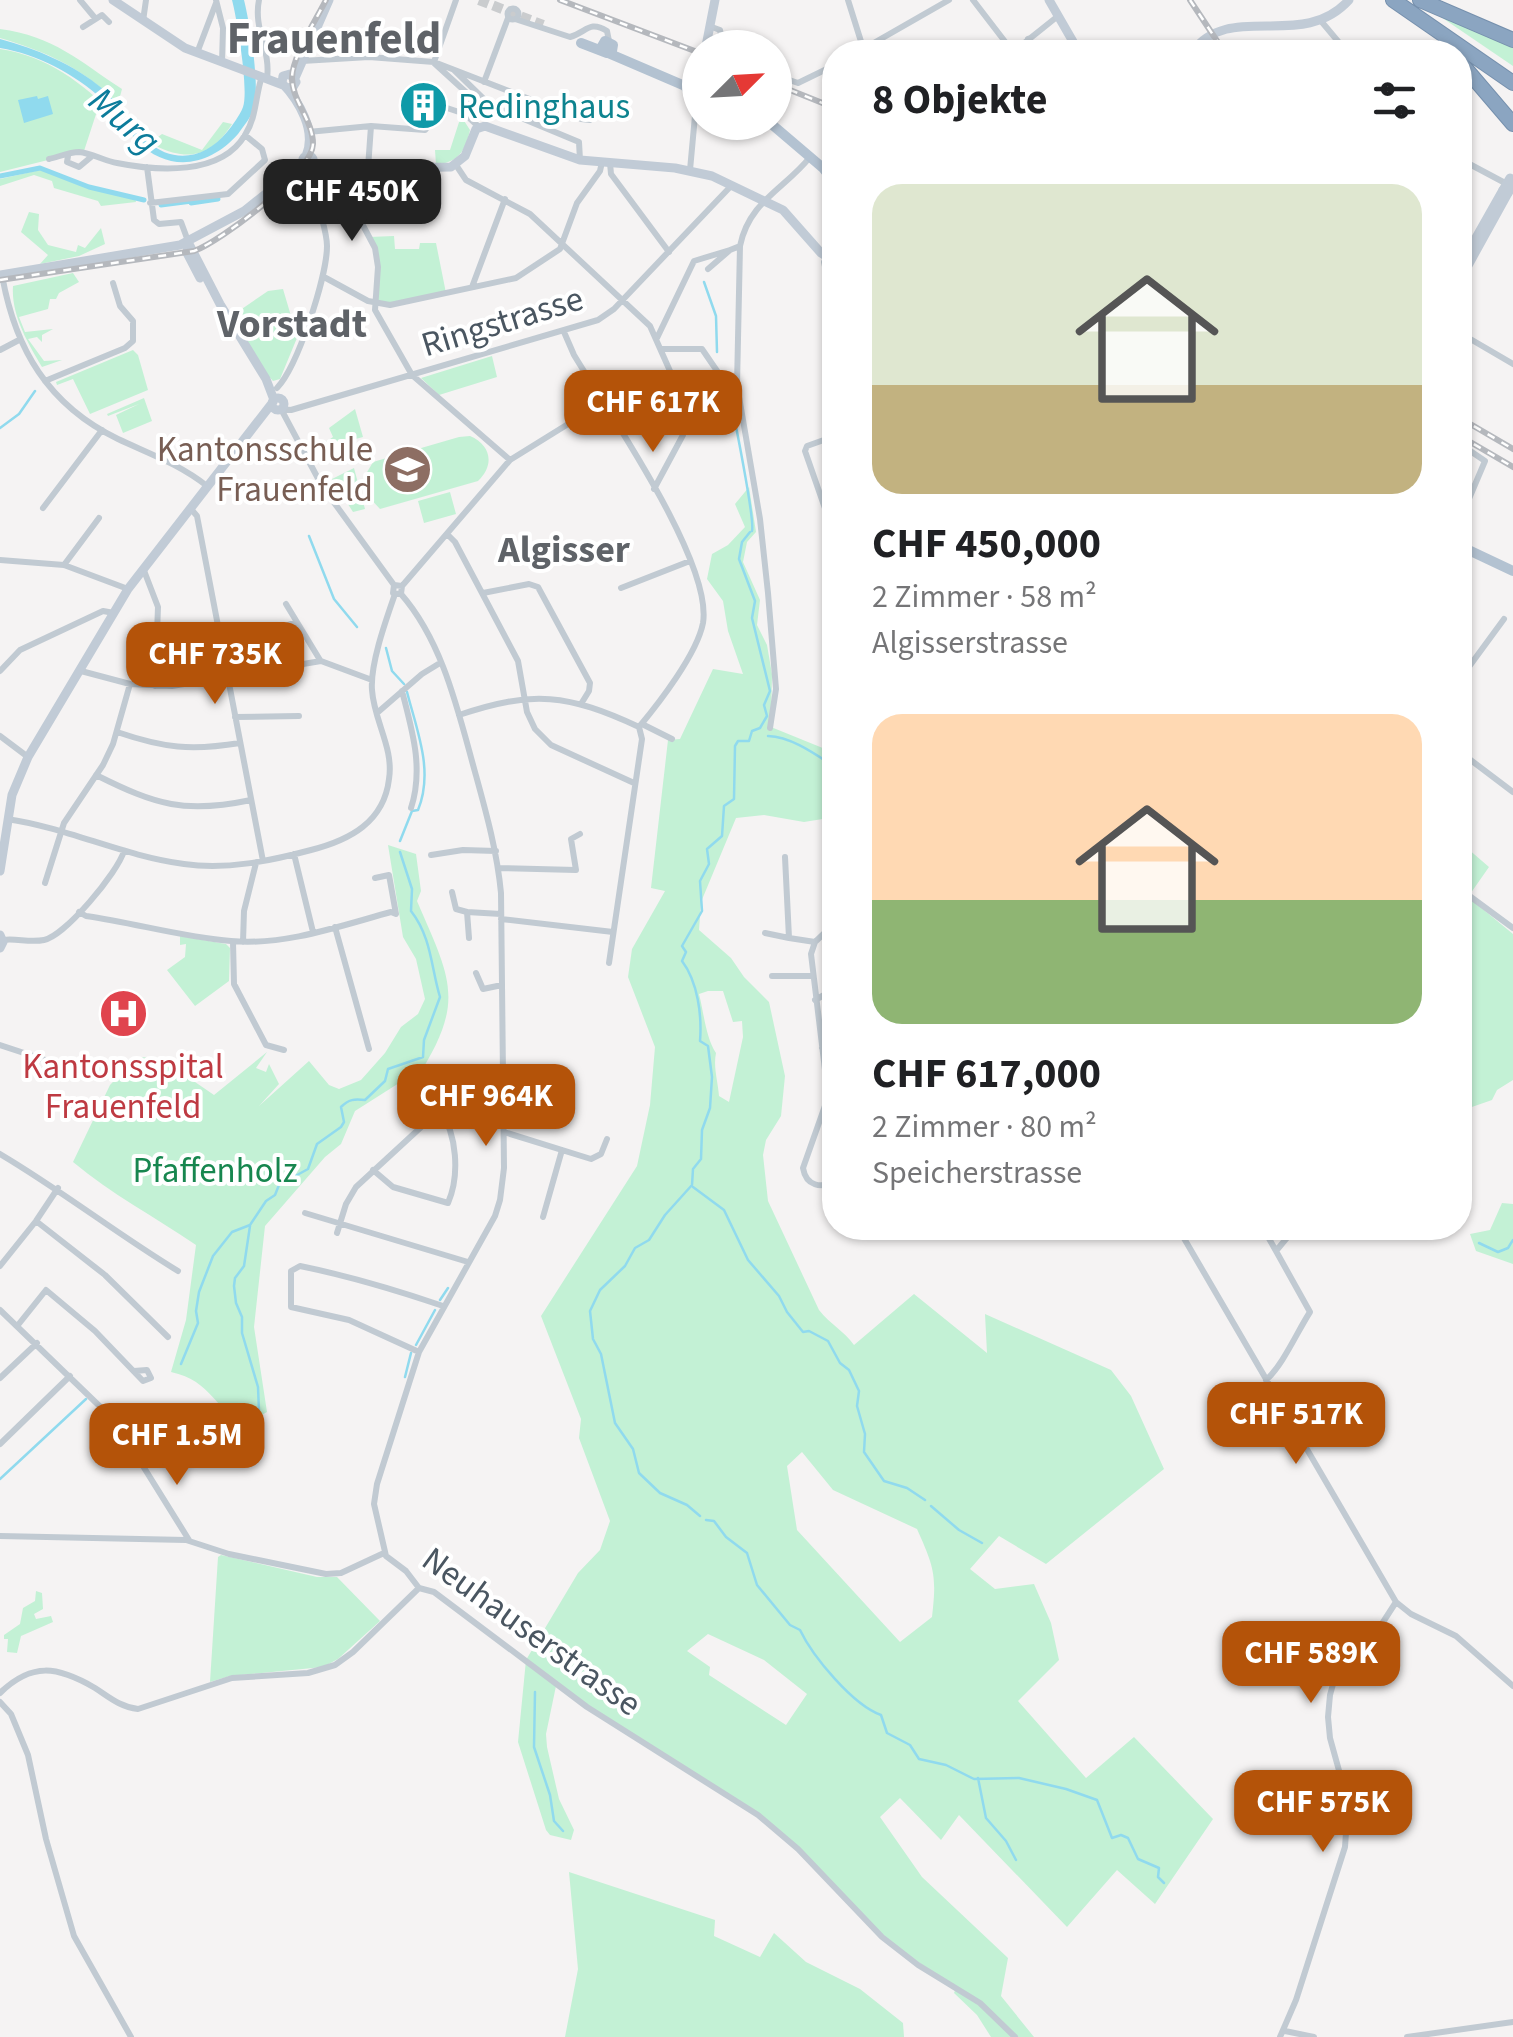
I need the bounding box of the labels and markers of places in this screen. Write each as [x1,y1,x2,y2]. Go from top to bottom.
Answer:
building icon: Redinghaus [397,80,449,132]
place label: Redinghaus [458,82,630,132]
pin: CHF 450K [249,159,455,244]
pin: CHF 617K [550,370,756,455]
place label: Kantonsschule Frauenfeld [157,425,373,515]
school or university icon: Kantonsschule Frauenfeld [382,443,434,495]
pin: CHF 735K [112,622,318,707]
hospital icon: Kantonsspital Frauenfeld [97,988,149,1040]
place label: Kantonsspital Frauenfeld [22,1042,224,1132]
pin: CHF 964K [383,1064,589,1149]
pin: CHF 517K [1193,1382,1399,1467]
pin: CHF 1.5M [74,1403,280,1488]
pin: CHF 589K [1208,1621,1414,1706]
pin: CHF 575K [1220,1770,1426,1855]

